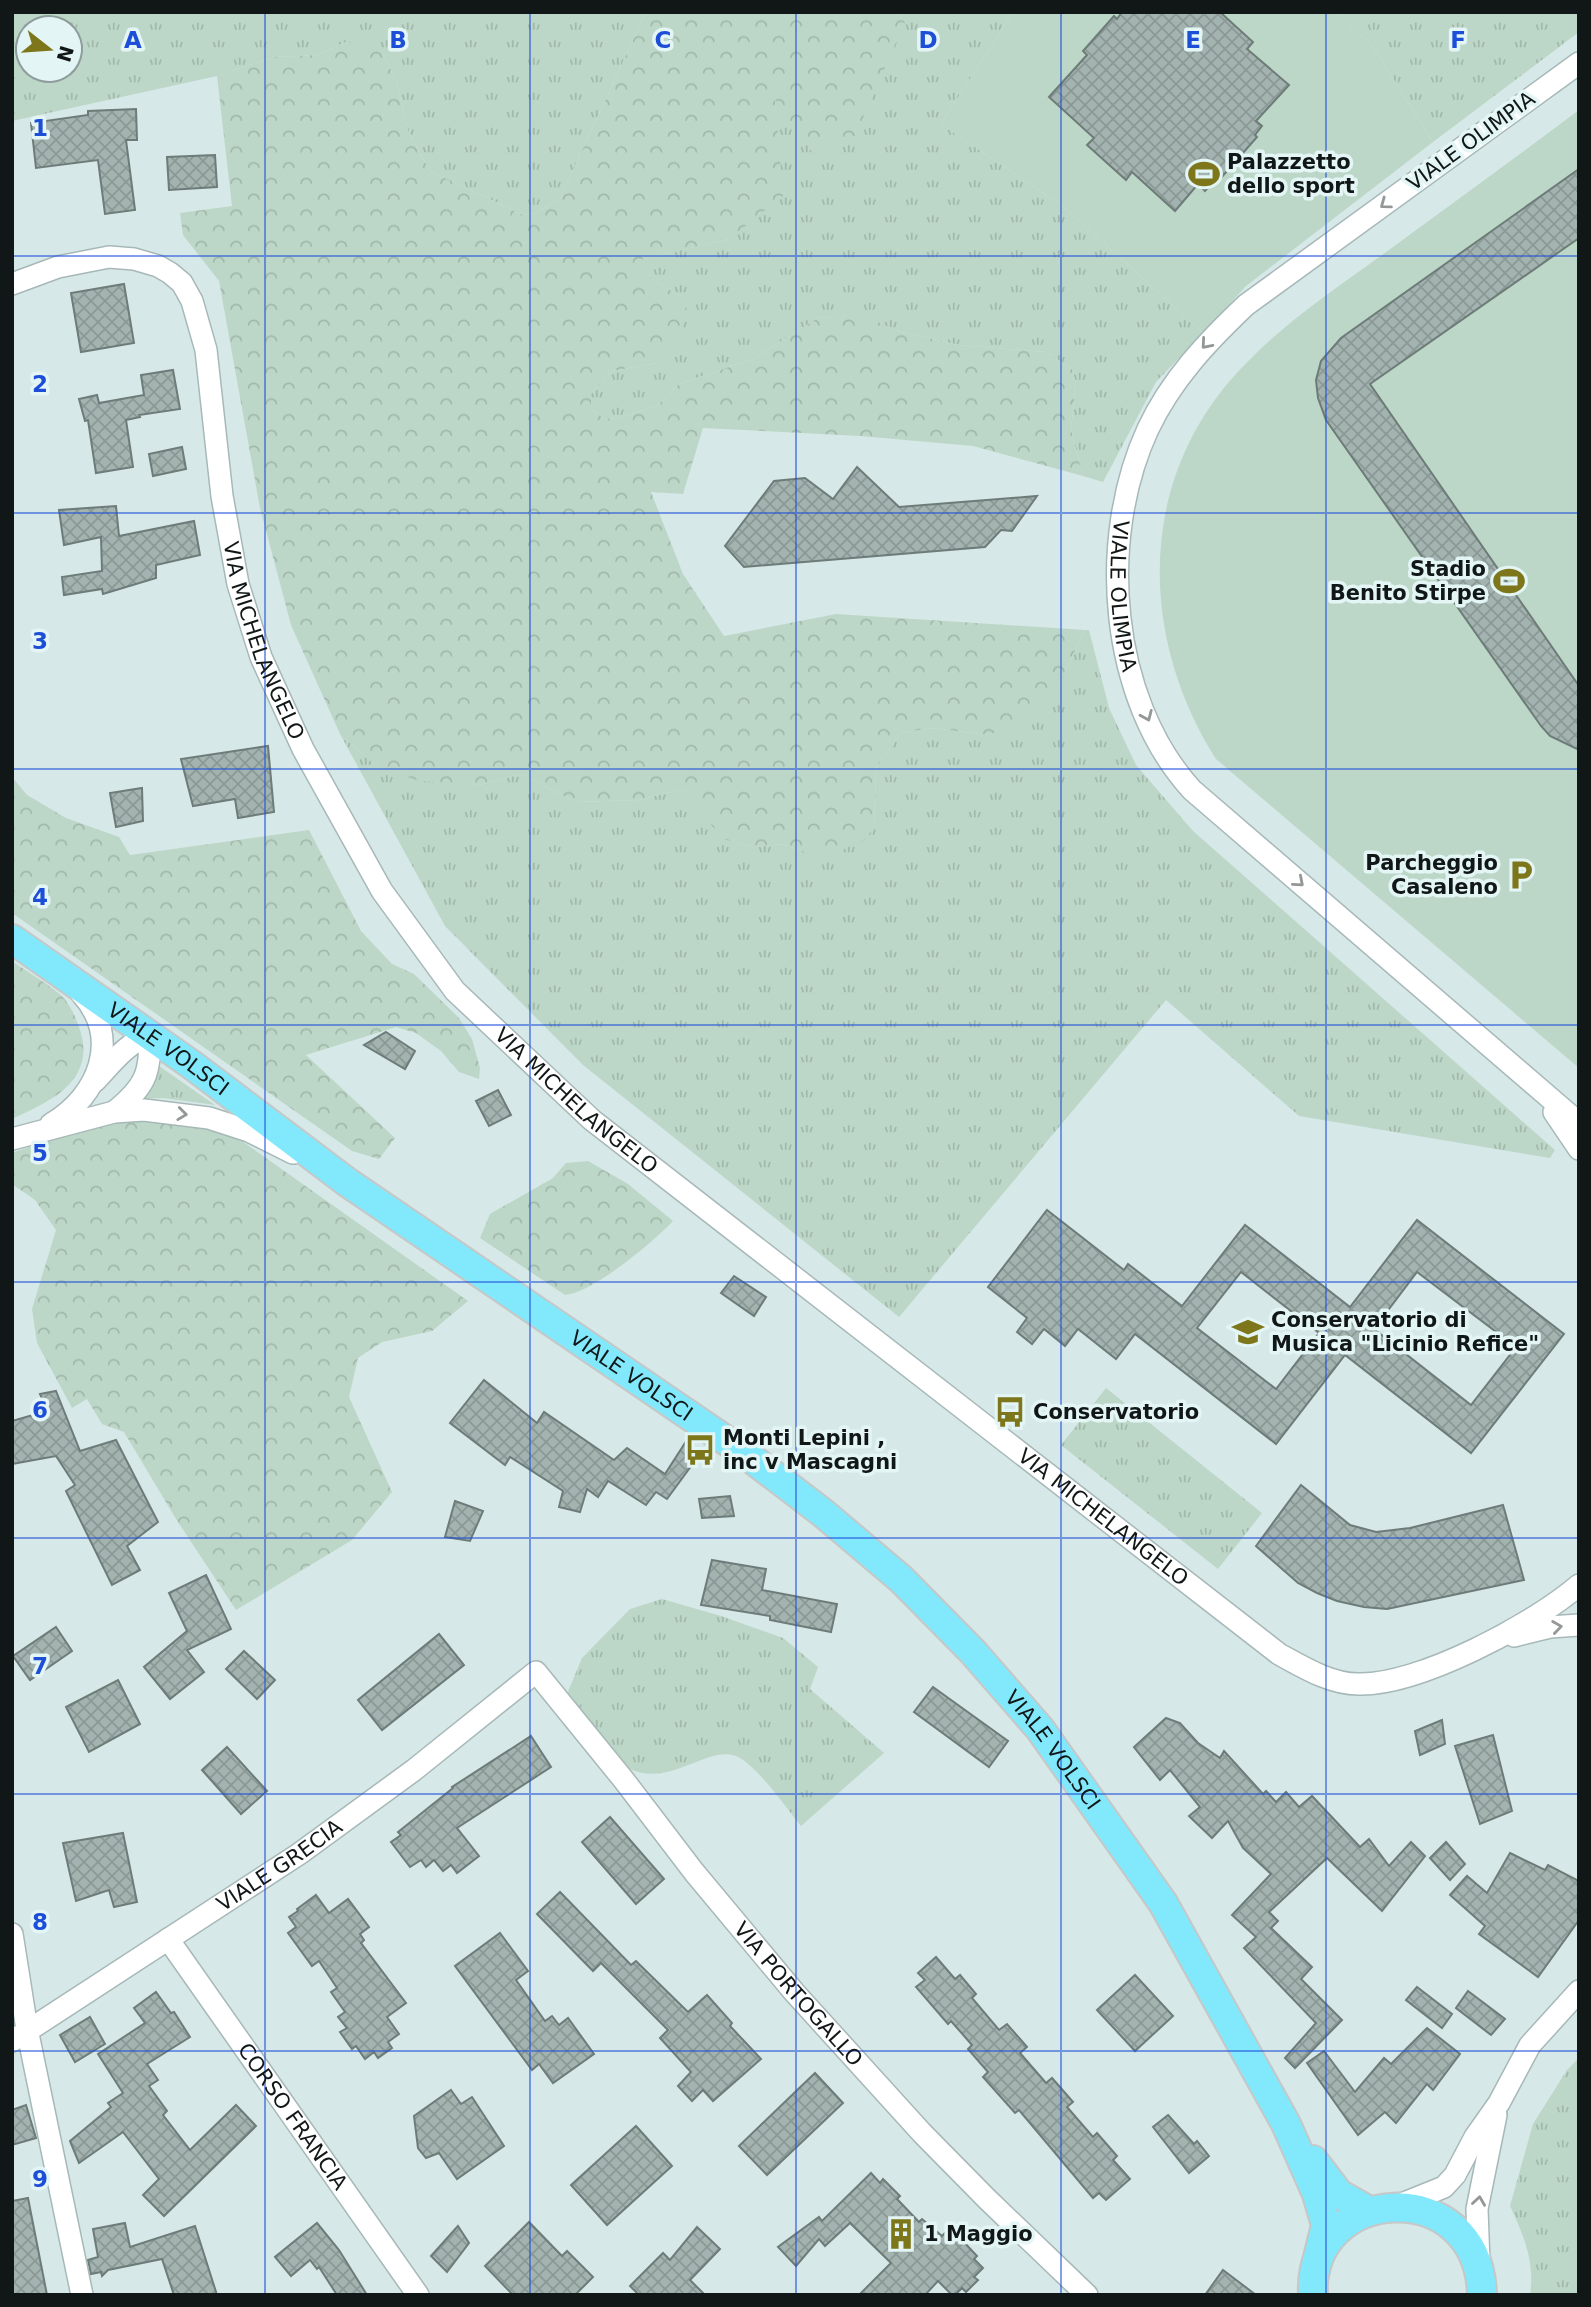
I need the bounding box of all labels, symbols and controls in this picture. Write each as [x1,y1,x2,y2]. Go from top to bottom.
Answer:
north arrow [14,14,84,84]
text: A [124,27,142,53]
text: B [389,27,407,53]
text: C [655,27,671,53]
text: D [918,27,938,53]
text: E [1185,27,1201,53]
text: F [1450,27,1466,53]
text: N [52,43,78,65]
street label: VIALE OLIMPIA [1402,86,1540,195]
text: 1 [32,115,48,141]
place label: Palazzetto dello sport [1227,150,1355,198]
sports icon: Palazzetto dello sport [1187,157,1221,191]
one-way arrow [1380,195,1392,208]
one-way arrow [1202,336,1214,349]
text: 2 [32,371,48,397]
street label: VIALE OLIMPIA [1106,519,1142,675]
street label: VIA MICHELANGELO [219,540,309,743]
place label: Stadio Benito Stirpe [1330,557,1486,605]
sports icon: Stadio Benito Stirpe [1492,564,1526,598]
text: 3 [32,628,48,654]
one-way arrow [1139,709,1153,722]
place label: Parcheggio Casaleno [1365,851,1498,899]
parking icon: Parcheggio Casaleno [1504,858,1538,892]
one-way arrow [1290,874,1303,886]
text: 4 [32,884,48,910]
street label: VIALE VOLSCI [103,998,233,1100]
street label: VIA MICHELANGELO [490,1023,662,1179]
one-way arrow [176,1107,188,1122]
text: 5 [32,1140,48,1166]
place label: Conservatorio di Musica "Licinio Refice" [1271,1308,1539,1356]
school or university icon: Conservatorio di Musica "Licinio Refice" [1231,1315,1265,1349]
street label: VIALE VOLSCI [565,1326,697,1426]
bus stop icon: Conservatorio [993,1395,1027,1429]
text: 6 [32,1397,48,1423]
place label: Conservatorio [1033,1400,1199,1424]
place label: Monti Lepini , inc v Mascagni [723,1426,897,1474]
bus stop icon: Monti Lepini , inc v Mascagni [683,1433,717,1467]
street label: VIA MICHELANGELO [1013,1444,1193,1591]
one-way arrow [1551,1619,1563,1634]
text: 7 [32,1653,48,1679]
street label: VIALE VOLSCI [1000,1686,1105,1814]
street label: VIALE GRECIA [212,1814,347,1916]
text: 8 [32,1909,48,1935]
street label: VIA PORTOGALLO [729,1917,867,2071]
street label: CORSO FRANCIA [233,2039,353,2195]
text: 9 [32,2166,48,2192]
one-way arrow [1471,2196,1486,2207]
building icon: 1 Maggio [884,2217,918,2251]
place label: 1 Maggio [924,2222,1033,2246]

